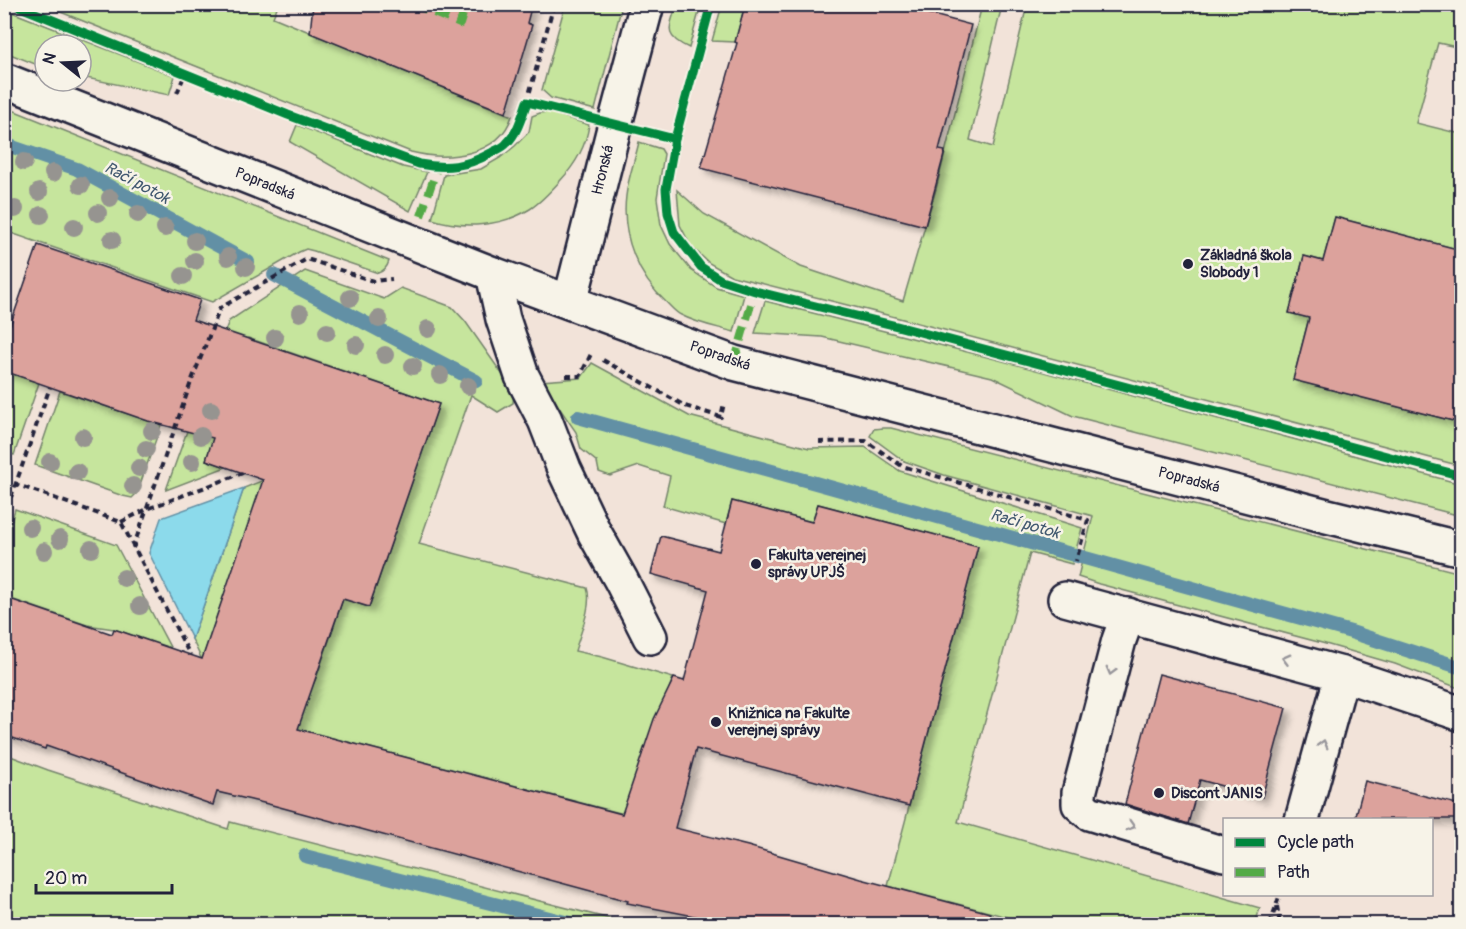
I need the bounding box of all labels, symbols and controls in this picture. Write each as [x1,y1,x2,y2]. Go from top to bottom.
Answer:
north arrow [33,33,93,93]
text: N [39,50,61,67]
street label: Hronská [588,143,618,197]
water label: Račí potok [101,158,174,209]
street label: Popradská [232,163,298,205]
place label: Základná škola Slobody 1 [1200,246,1292,282]
marker: Základná škola Slobody 1 [1181,257,1195,271]
street label: Popradská [687,337,753,375]
street label: Popradská [1156,463,1222,497]
water label: Račí potok [988,505,1063,544]
place label: Fakulta verejnej správy UPJŠ [768,546,866,582]
marker: Fakulta verejnej správy UPJŠ [749,557,763,571]
one-way arrow [1281,653,1291,666]
one-way arrow [1106,666,1118,676]
place label: Knižnica na Fakulte verejnej správy [727,704,850,740]
marker: Knižnica na Fakulte verejnej správy [709,715,723,729]
one-way arrow [1315,739,1328,749]
place label: Discont JANIS [1171,784,1263,803]
marker: Discont JANIS [1152,786,1166,800]
legend [1223,818,1433,896]
one-way arrow [1125,819,1136,831]
text: Cycle path [1277,831,1354,854]
scale bar [36,857,172,895]
text: Path [1277,861,1310,884]
text: 20 m [45,867,87,890]

